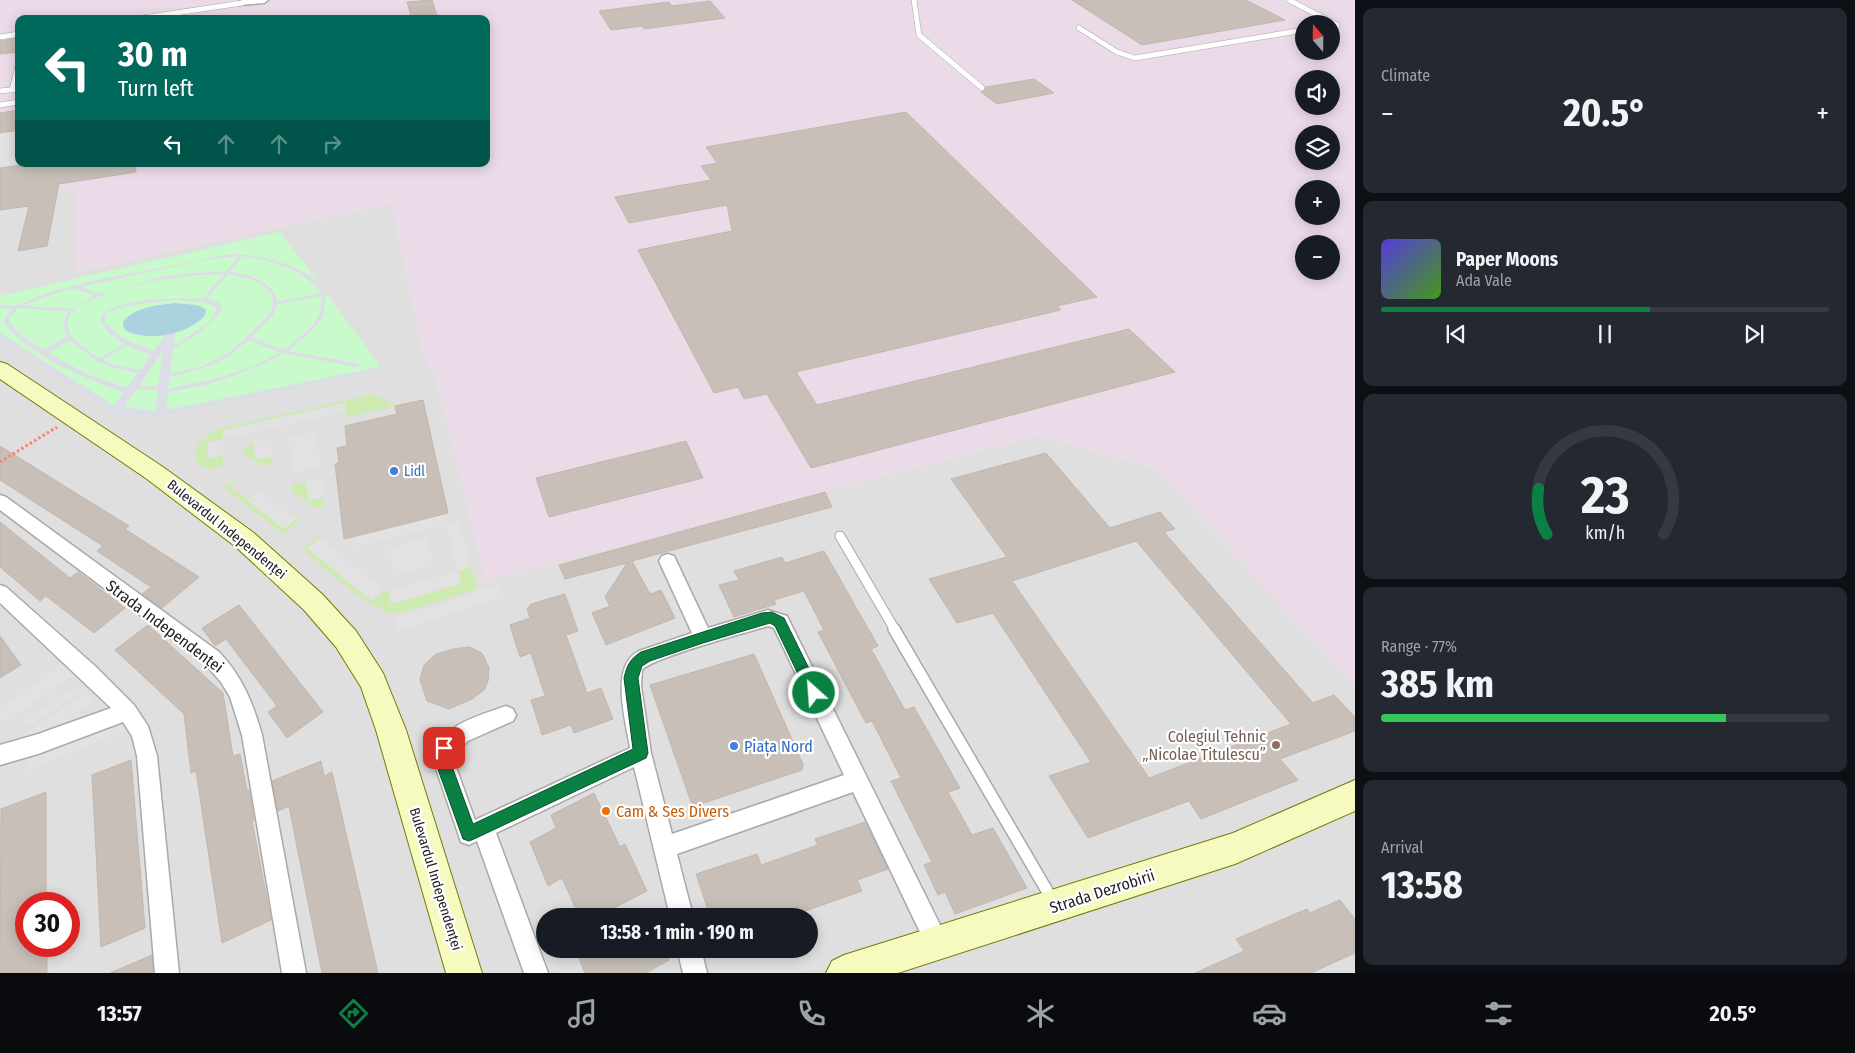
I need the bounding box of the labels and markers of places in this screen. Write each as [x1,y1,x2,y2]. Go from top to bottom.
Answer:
place label: Lidl [404,463,425,480]
marker: Lidl [388,465,400,477]
pin [423,727,465,769]
place label: Colegiul Tehnic „Nicolae Titulescu” [1142,727,1266,764]
place label: Piața Nord [744,737,813,757]
marker: Colegiul Tehnic „Nicolae Titulescu” [1270,739,1282,751]
marker: Piața Nord [728,740,740,752]
place label: Cam & Ses Divers [616,802,729,821]
marker: Cam & Ses Divers [600,805,612,817]

